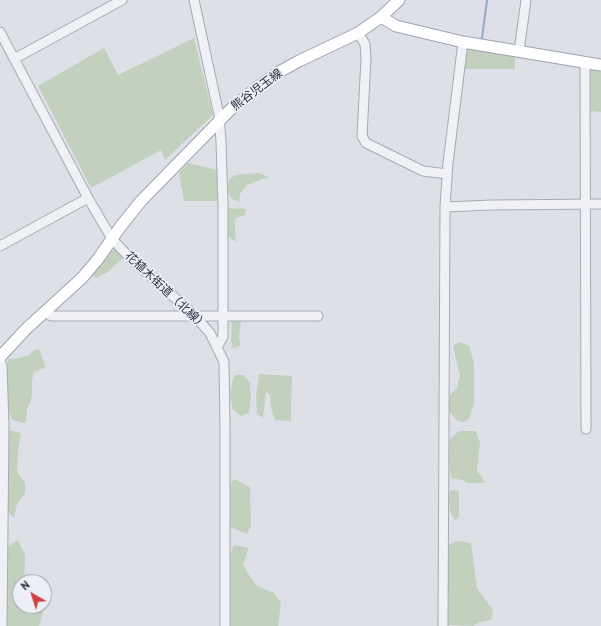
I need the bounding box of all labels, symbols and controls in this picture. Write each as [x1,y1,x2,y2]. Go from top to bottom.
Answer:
street label: 熊谷児玉線 [229,66,285,114]
street label: 花植木街道（北線） [122,249,210,333]
north arrow [12,574,52,614]
text: N [18,578,32,593]

